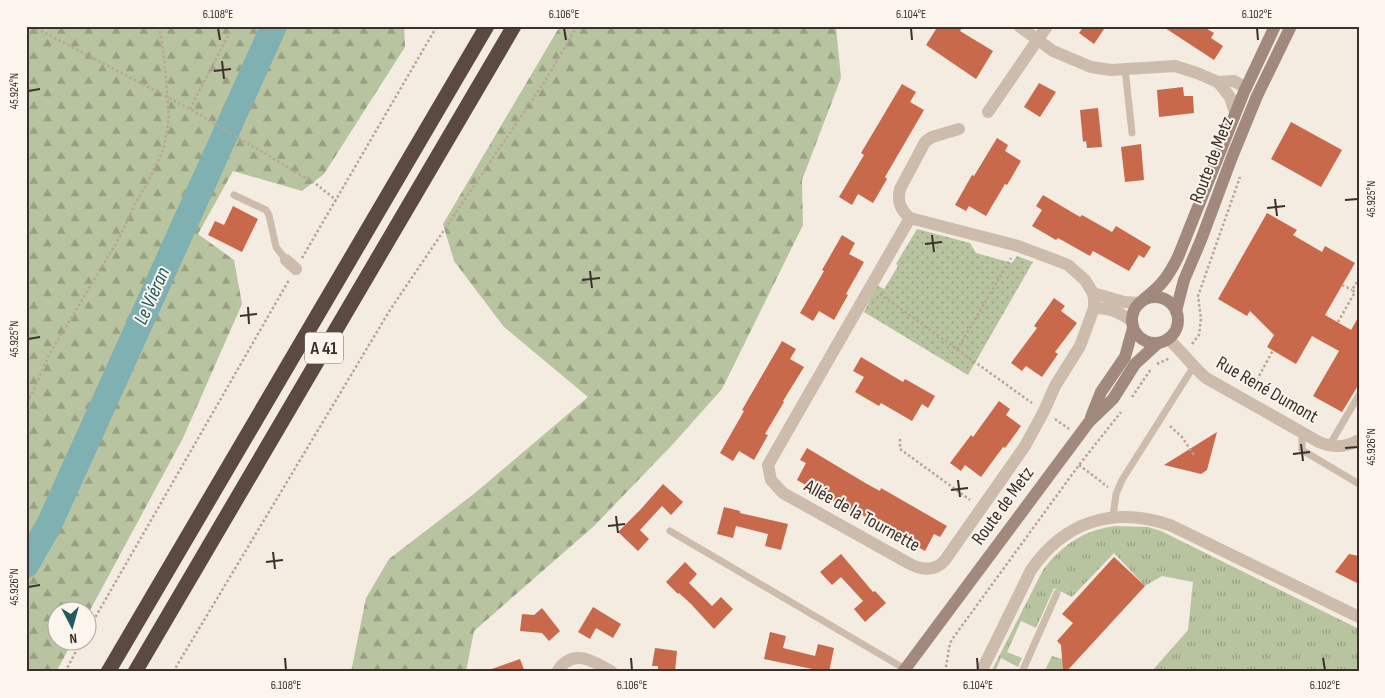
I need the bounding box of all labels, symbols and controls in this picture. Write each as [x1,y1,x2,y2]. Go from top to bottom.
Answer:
text: 6.108°E [203,7,233,22]
text: 6.106°E [549,7,579,22]
text: 6.104°E [896,7,926,22]
text: 6.102°E [1242,7,1272,22]
text: 45.924°N [7,73,22,109]
street label: Route de Metz [1185,113,1239,207]
text: 45.925°N [1364,181,1379,217]
water label: Le Viéran [129,264,175,328]
text: 45.925°N [7,321,22,357]
road number: A 41 [305,332,343,363]
street label: Rue René Dumont [1212,352,1322,429]
text: 45.926°N [1364,428,1379,466]
street label: Route de Metz [967,462,1039,550]
street label: Allée de la Tournette [799,474,924,557]
text: 45.926°N [7,568,22,606]
north arrow [48,600,98,650]
text: N [69,630,78,647]
text: 6.108°E [271,678,301,693]
text: 6.106°E [617,678,647,693]
text: 6.104°E [963,678,993,693]
text: 6.102°E [1310,678,1340,693]

